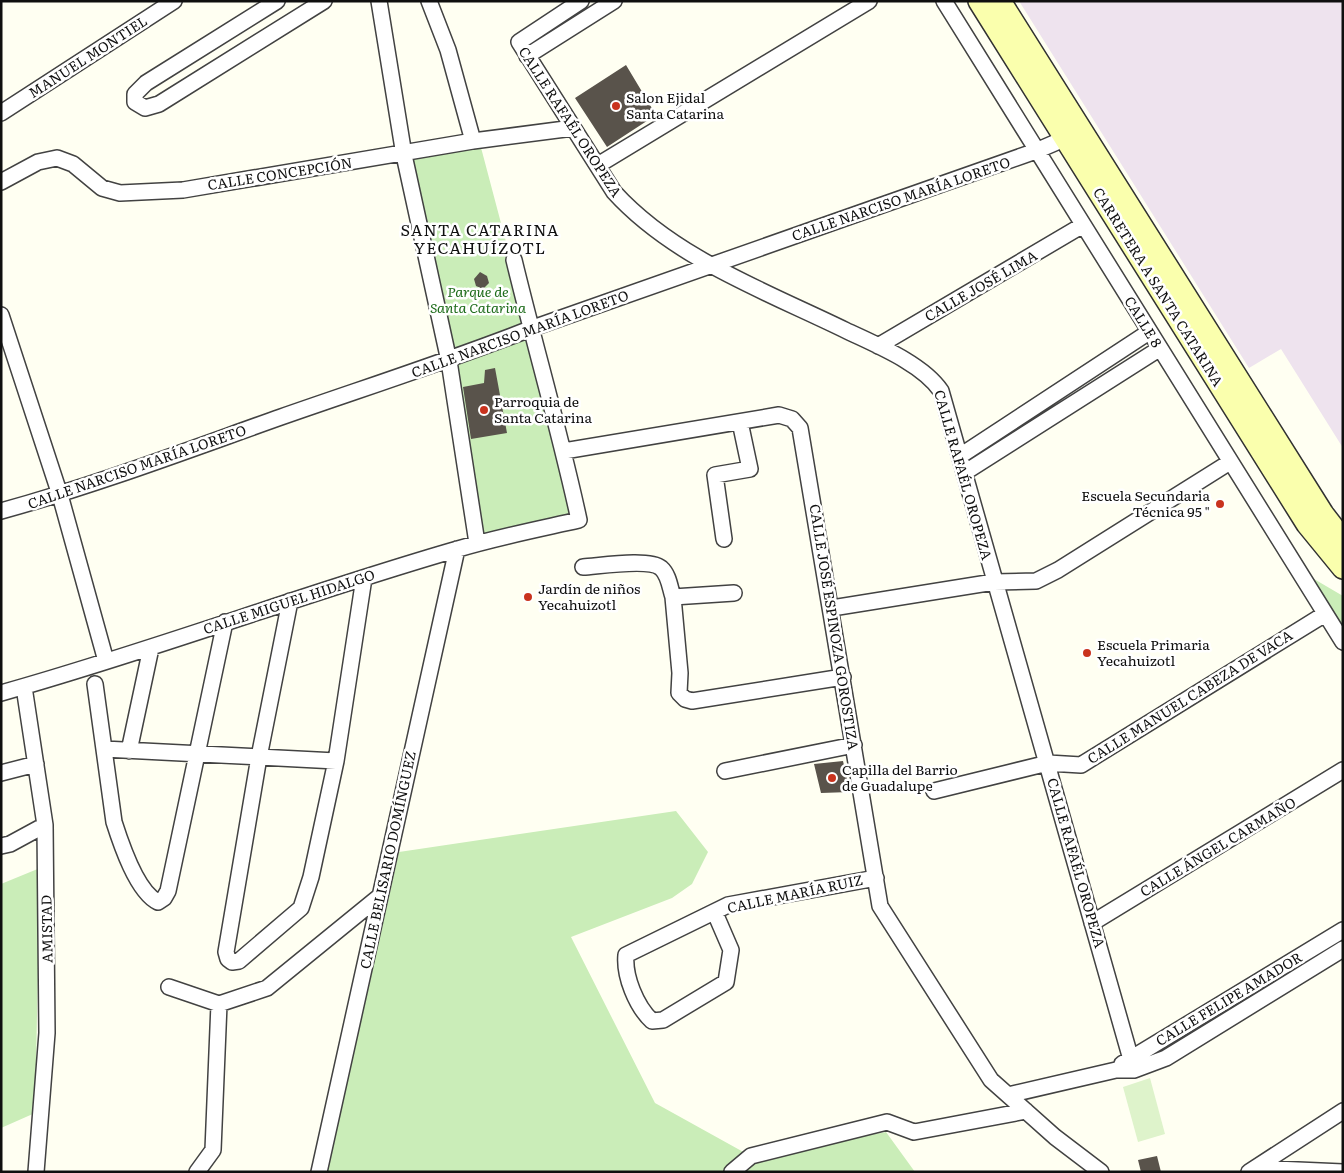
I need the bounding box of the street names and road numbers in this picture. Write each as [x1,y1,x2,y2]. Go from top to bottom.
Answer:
street label: MANUEL MONTIEL [24,10,151,102]
street label: CALLE RAFAÉL OROPEZA [515,42,627,201]
street label: CALLE NARCISO MARÍA LORETO [789,151,1013,245]
street label: CALLE CONCEPCIÓN [206,152,354,194]
street label: CARRETERA A SANTA CATARINA [1089,183,1229,390]
street label: CALLE JOSÉ LIMA [921,244,1041,326]
street label: CALLE NARCISO MARÍA LORETO [408,284,631,382]
street label: CALLE 8 [1120,292,1168,351]
street label: CALLE RAFAÉL OROPEZA [930,387,998,563]
street label: CALLE NARCISO MARÍA LORETO [25,419,249,513]
street label: CALLE JOSÉ ESPINOZA GOROSTIZA [806,502,864,752]
street label: CALLE MIGUEL HIDALGO [200,564,377,638]
street label: CALLE MANUEL CABEZA DE VACA [1083,624,1296,768]
street label: CALLE BELISARIO DOMÍNGUEZ [354,749,420,971]
street label: CALLE RAFAÉL OROPEZA [1043,775,1111,951]
street label: CALLE ÁNGEL CARMAÑO [1136,792,1299,901]
street label: CALLE MARÍA RUIZ [725,869,864,917]
street label: AMISTAD [35,895,57,963]
street label: CALLE FELIPE AMADOR [1151,946,1306,1050]

